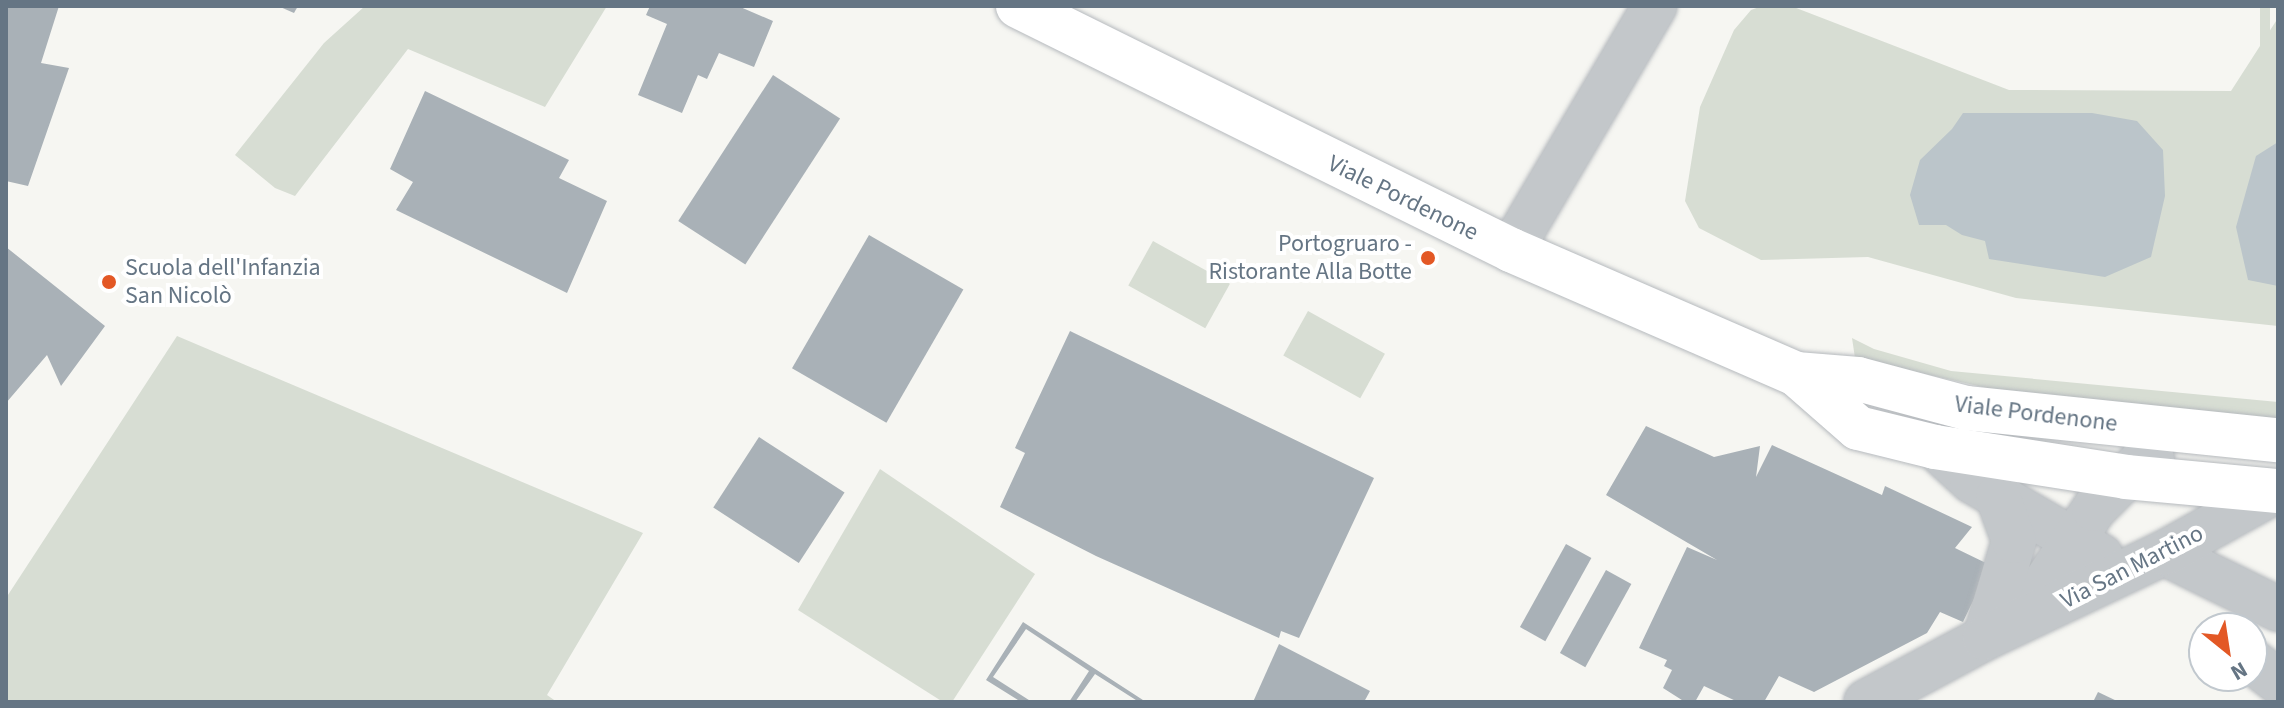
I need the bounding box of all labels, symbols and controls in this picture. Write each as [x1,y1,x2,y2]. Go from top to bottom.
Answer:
street label: Viale Pordenone [1323,149,1483,247]
place label: Portogruaro - Ristorante Alla Botte [1208,230,1412,286]
marker: Portogruaro - Ristorante Alla Botte [1419,249,1437,267]
place label: Scuola dell'Infanzia San Nicolò [125,254,321,310]
marker: Scuola dell'Infanzia San Nicolò [100,273,118,291]
street label: Viale Pordenone [1953,390,2119,438]
street label: Via San Martino [2056,519,2208,615]
north arrow [2188,612,2268,692]
text: N [2225,654,2253,689]

